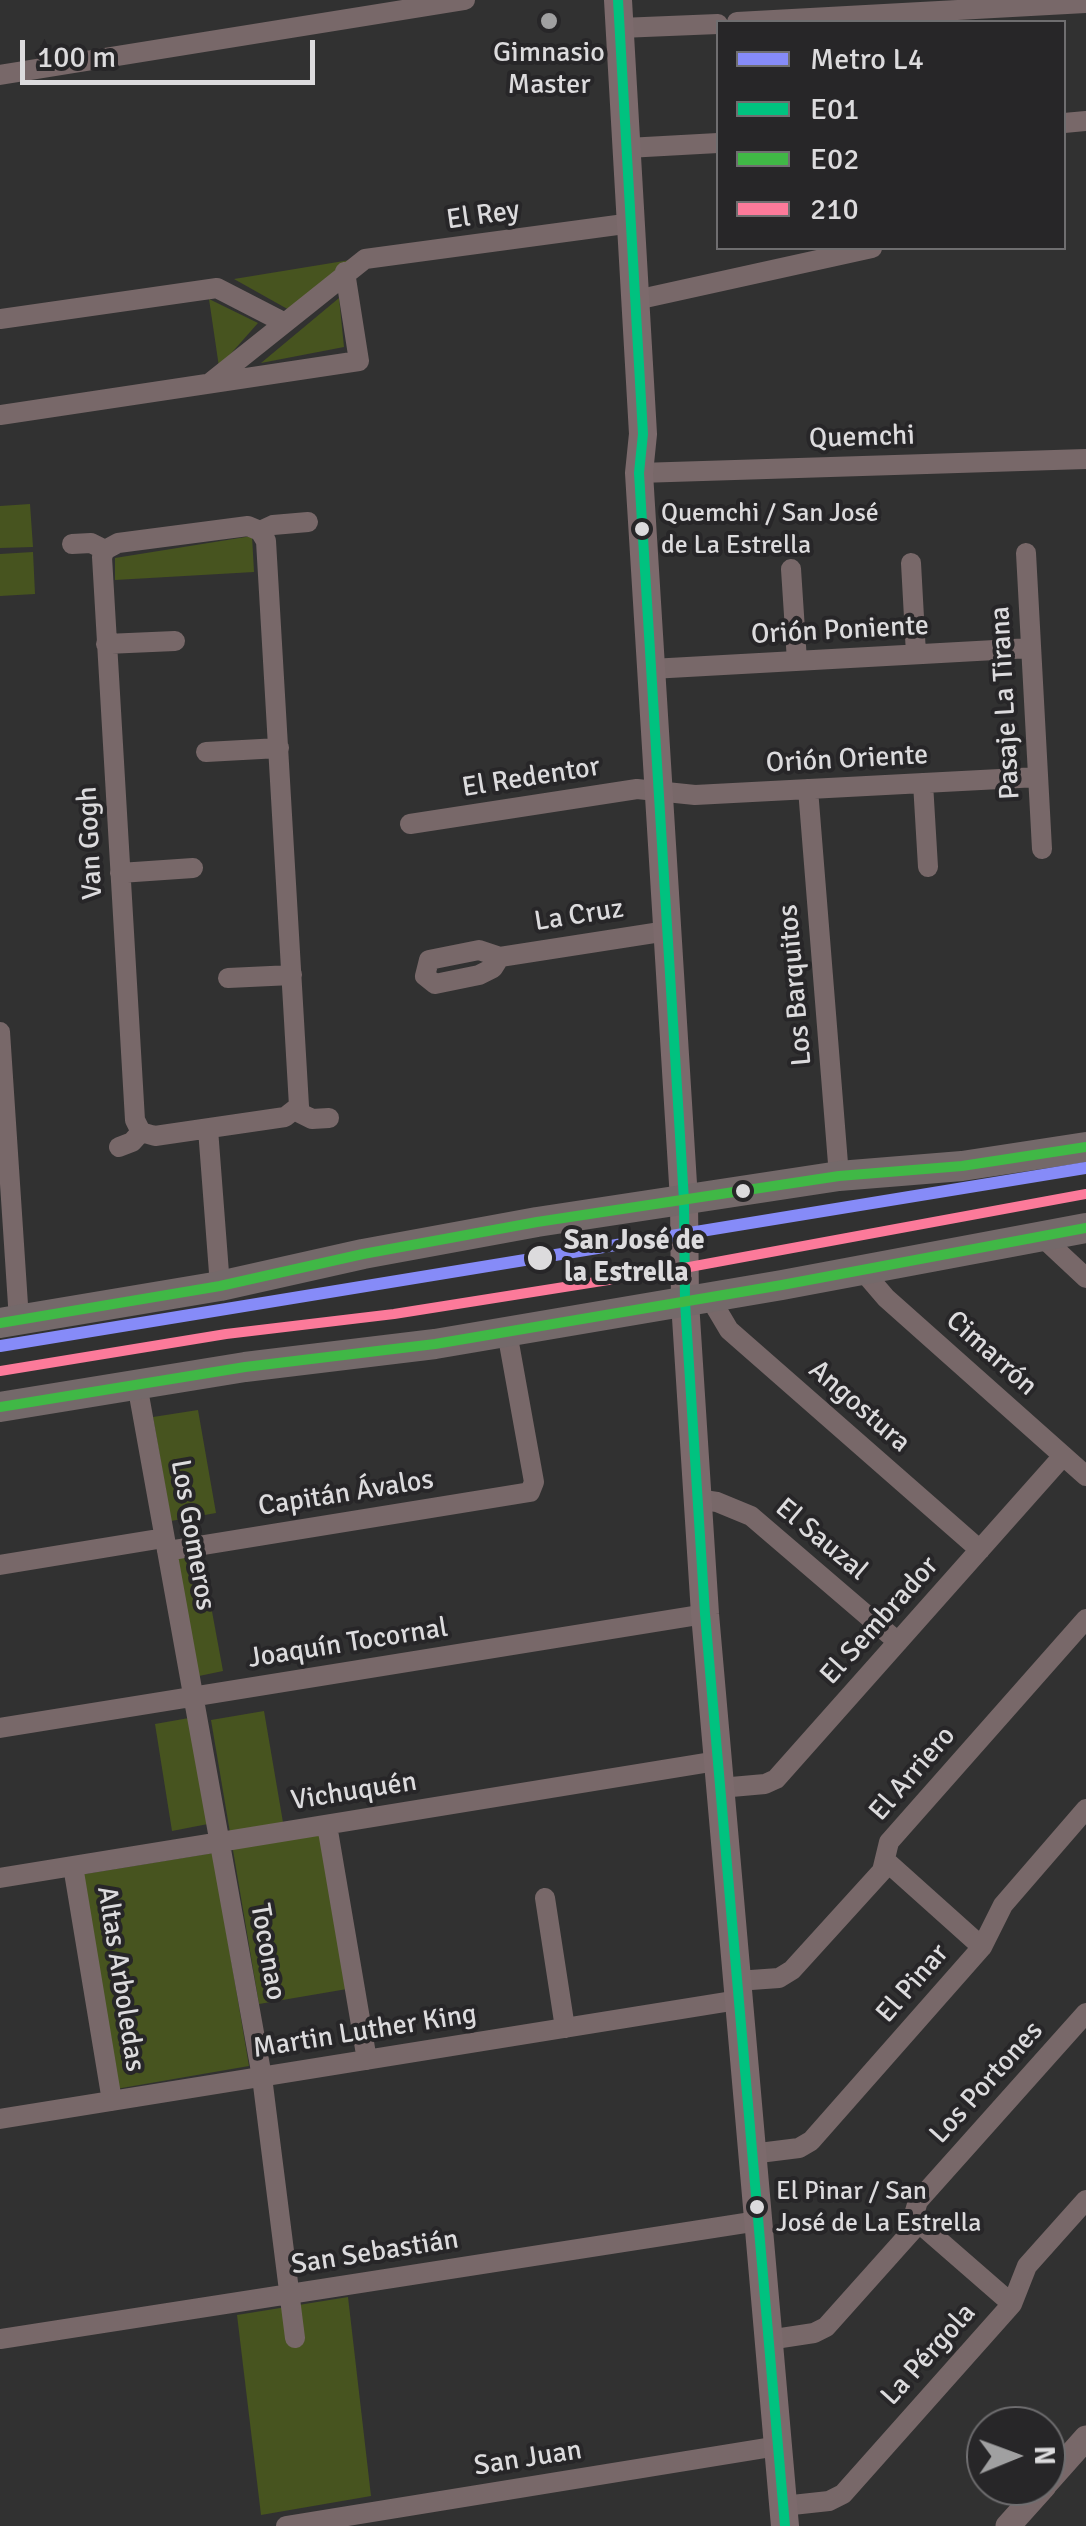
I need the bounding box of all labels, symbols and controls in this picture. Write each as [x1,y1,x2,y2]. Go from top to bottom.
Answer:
marker: Gimnasio Master [538,10,560,32]
scale bar [25,20,320,82]
legend [716,20,1066,250]
place label: Gimnasio Master [493,37,605,103]
text: 100 m [37,39,116,76]
text: Metro L4 [810,41,924,78]
text: E01 [810,91,859,128]
text: E02 [810,141,859,178]
text: 210 [810,191,859,228]
street label: El Rey [444,194,522,238]
street label: Quemchi [809,419,915,457]
place label: Quemchi / San José de La Estrella [661,498,879,560]
marker: Quemchi / San José de La Estrella [632,519,652,539]
street label: Pasaje La Tirana [984,605,1028,801]
street label: Orión Poniente [750,610,930,652]
street label: Orión Oriente [765,739,929,781]
street label: El Redentor [460,751,602,805]
street label: Van Gogh [71,786,111,900]
street label: La Cruz [532,892,626,940]
street label: Los Barquitos [772,903,820,1067]
unlabelled marker [733,1181,753,1201]
place label: San José de la Estrella [564,1225,705,1291]
marker: San José de la Estrella [525,1243,555,1273]
street label: Cimarrón [939,1304,1043,1404]
street label: Angostura [801,1354,917,1460]
street label: Los Gomeros [162,1457,222,1613]
street label: Capitán Ávalos [256,1464,436,1524]
street label: El Sauzal [768,1492,874,1588]
street label: El Sembrador [814,1550,946,1692]
street label: Joaquín Tocornal [246,1612,450,1676]
street label: El Arriero [863,1720,963,1828]
street label: Vichuquén [289,1765,419,1819]
street label: Altas Arboledas [89,1884,151,2074]
street label: Toconao [242,1901,292,2003]
street label: El Pinar [870,1938,956,2030]
street label: Martin Luther King [251,1998,479,2066]
street label: Los Portones [923,2015,1051,2151]
place label: El Pinar / San José de La Estrella [776,2176,982,2238]
marker: El Pinar / San José de La Estrella [747,2197,767,2217]
street label: San Sebastián [289,2223,461,2283]
street label: La Pérgola [874,2297,984,2413]
north arrow [966,2406,1066,2506]
street label: San Juan [472,2434,584,2484]
text: N [1027,2445,1061,2466]

